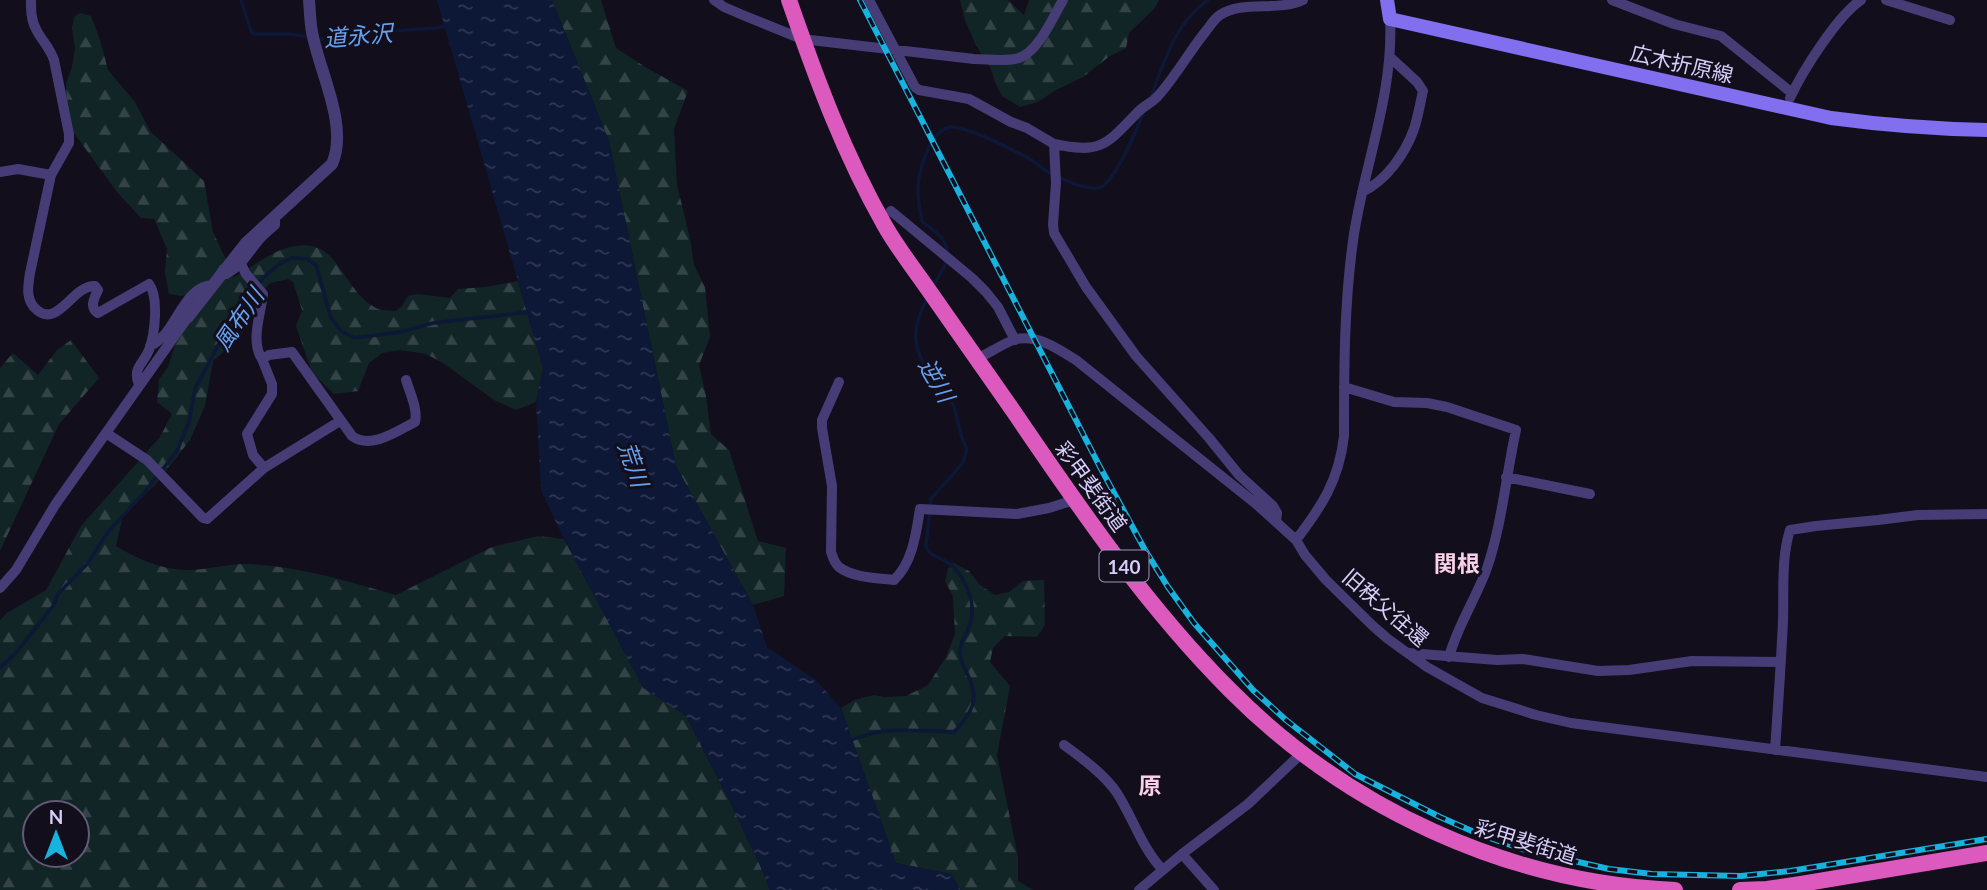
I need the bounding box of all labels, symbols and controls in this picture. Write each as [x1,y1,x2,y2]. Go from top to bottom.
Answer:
water label: 道永沢 [322,18,397,52]
street label: 広木折原線 [1628,39,1736,87]
water label: 風布川 [207,280,271,355]
water label: 逆川 [913,353,962,410]
street label: 彩甲斐街道 [1051,436,1133,536]
water label: 荒川 [613,438,656,493]
district label: 関根 [1434,549,1480,577]
road number: 140 [1100,551,1148,582]
street label: 旧秩父往還 [1338,563,1434,651]
district label: 原 [1139,771,1162,799]
north arrow [21,799,91,869]
text: N [49,805,63,828]
street label: 彩甲斐街道 [1472,814,1580,868]

